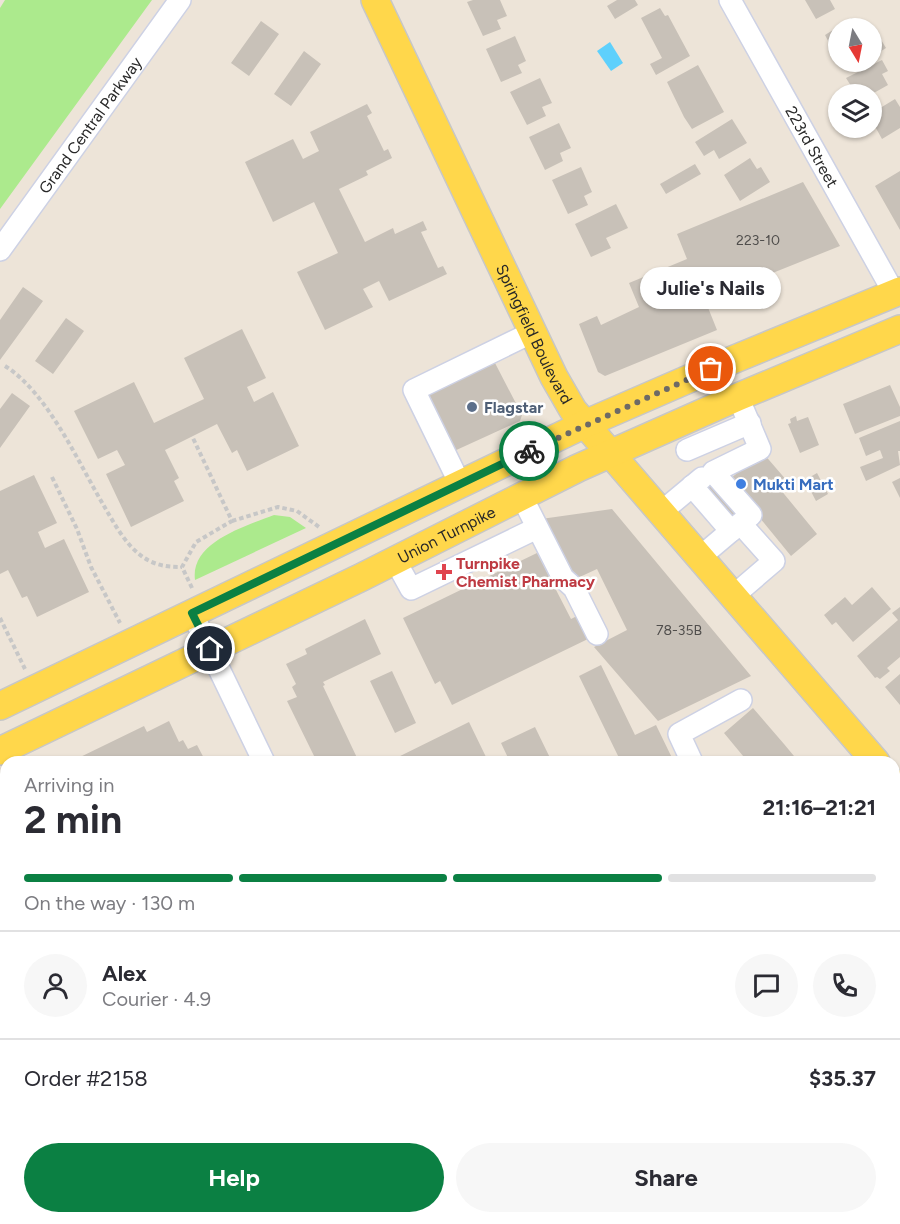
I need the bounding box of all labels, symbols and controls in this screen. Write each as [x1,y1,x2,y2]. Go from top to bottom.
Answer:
north arrow [828,18,882,72]
map controls [828,18,882,138]
street label: Grand Central Parkway [35,53,146,197]
button: layers [828,84,882,138]
street label: 223rd Street [781,103,842,191]
house number: 223-10 [736,232,780,249]
street label: Springfield Boulevard [492,261,576,407]
callout: Julie's Nails [640,267,782,309]
text: Julie's Nails [656,276,765,300]
pin [685,343,736,394]
icon: bag [694,352,727,385]
place label: Flagstar [484,398,543,417]
marker: Flagstar [465,400,479,414]
courier [499,421,559,481]
icon: bike [513,435,546,468]
place label: Mukti Mart [753,475,834,494]
marker: Mukti Mart [734,477,748,491]
street label: Union Turnpike [394,502,499,568]
place label: Turnpike Chemist Pharmacy [456,554,596,591]
marker: Turnpike Chemist Pharmacy [437,565,451,579]
house number: 78-35B [656,622,702,639]
pin [184,623,235,674]
icon: home [193,632,226,665]
text: Arriving in [24,773,114,797]
text: 21:16–21:21 [763,794,876,821]
text: 2 min [24,796,122,843]
text: On the way · 130 m [24,891,195,915]
button: person [24,954,87,1017]
button: chat [735,954,798,1017]
button: phone [813,954,876,1017]
text: Alex [102,960,147,987]
text: Courier · 4.9 [102,987,211,1011]
text: Order #2158 [24,1065,148,1092]
text: $35.37 [809,1065,876,1092]
button: Help [24,1143,444,1212]
button: Share [456,1143,876,1212]

